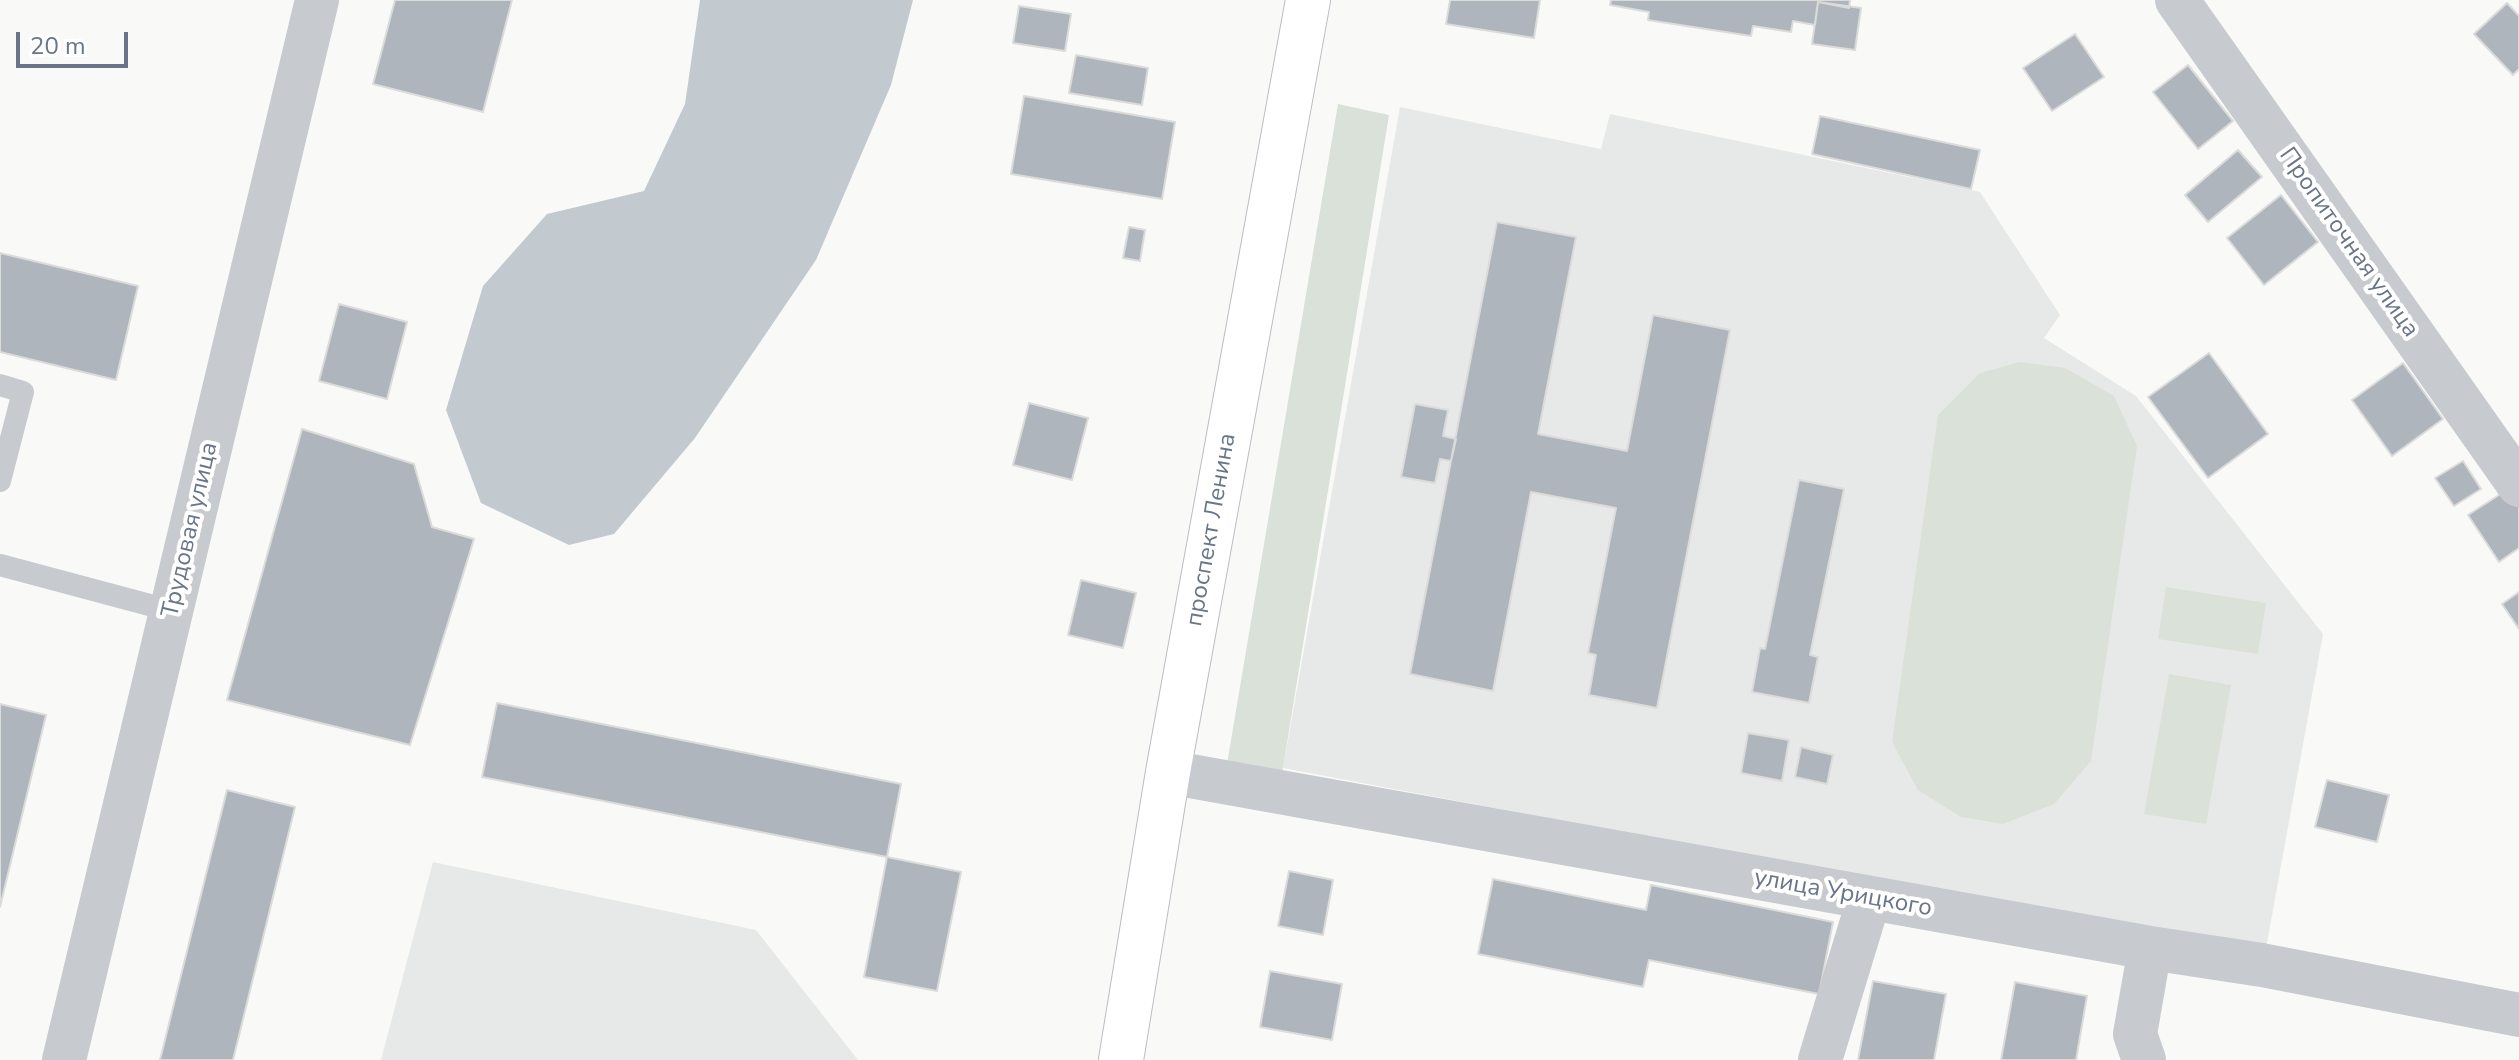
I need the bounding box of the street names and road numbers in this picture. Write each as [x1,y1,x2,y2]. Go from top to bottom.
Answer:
street label: Пропиточная улица [2272,143,2424,343]
street label: проспект Ленина [1181,431,1243,629]
street label: Трудовая улица [157,440,225,620]
street label: улица Урицкого [1752,864,1934,924]

